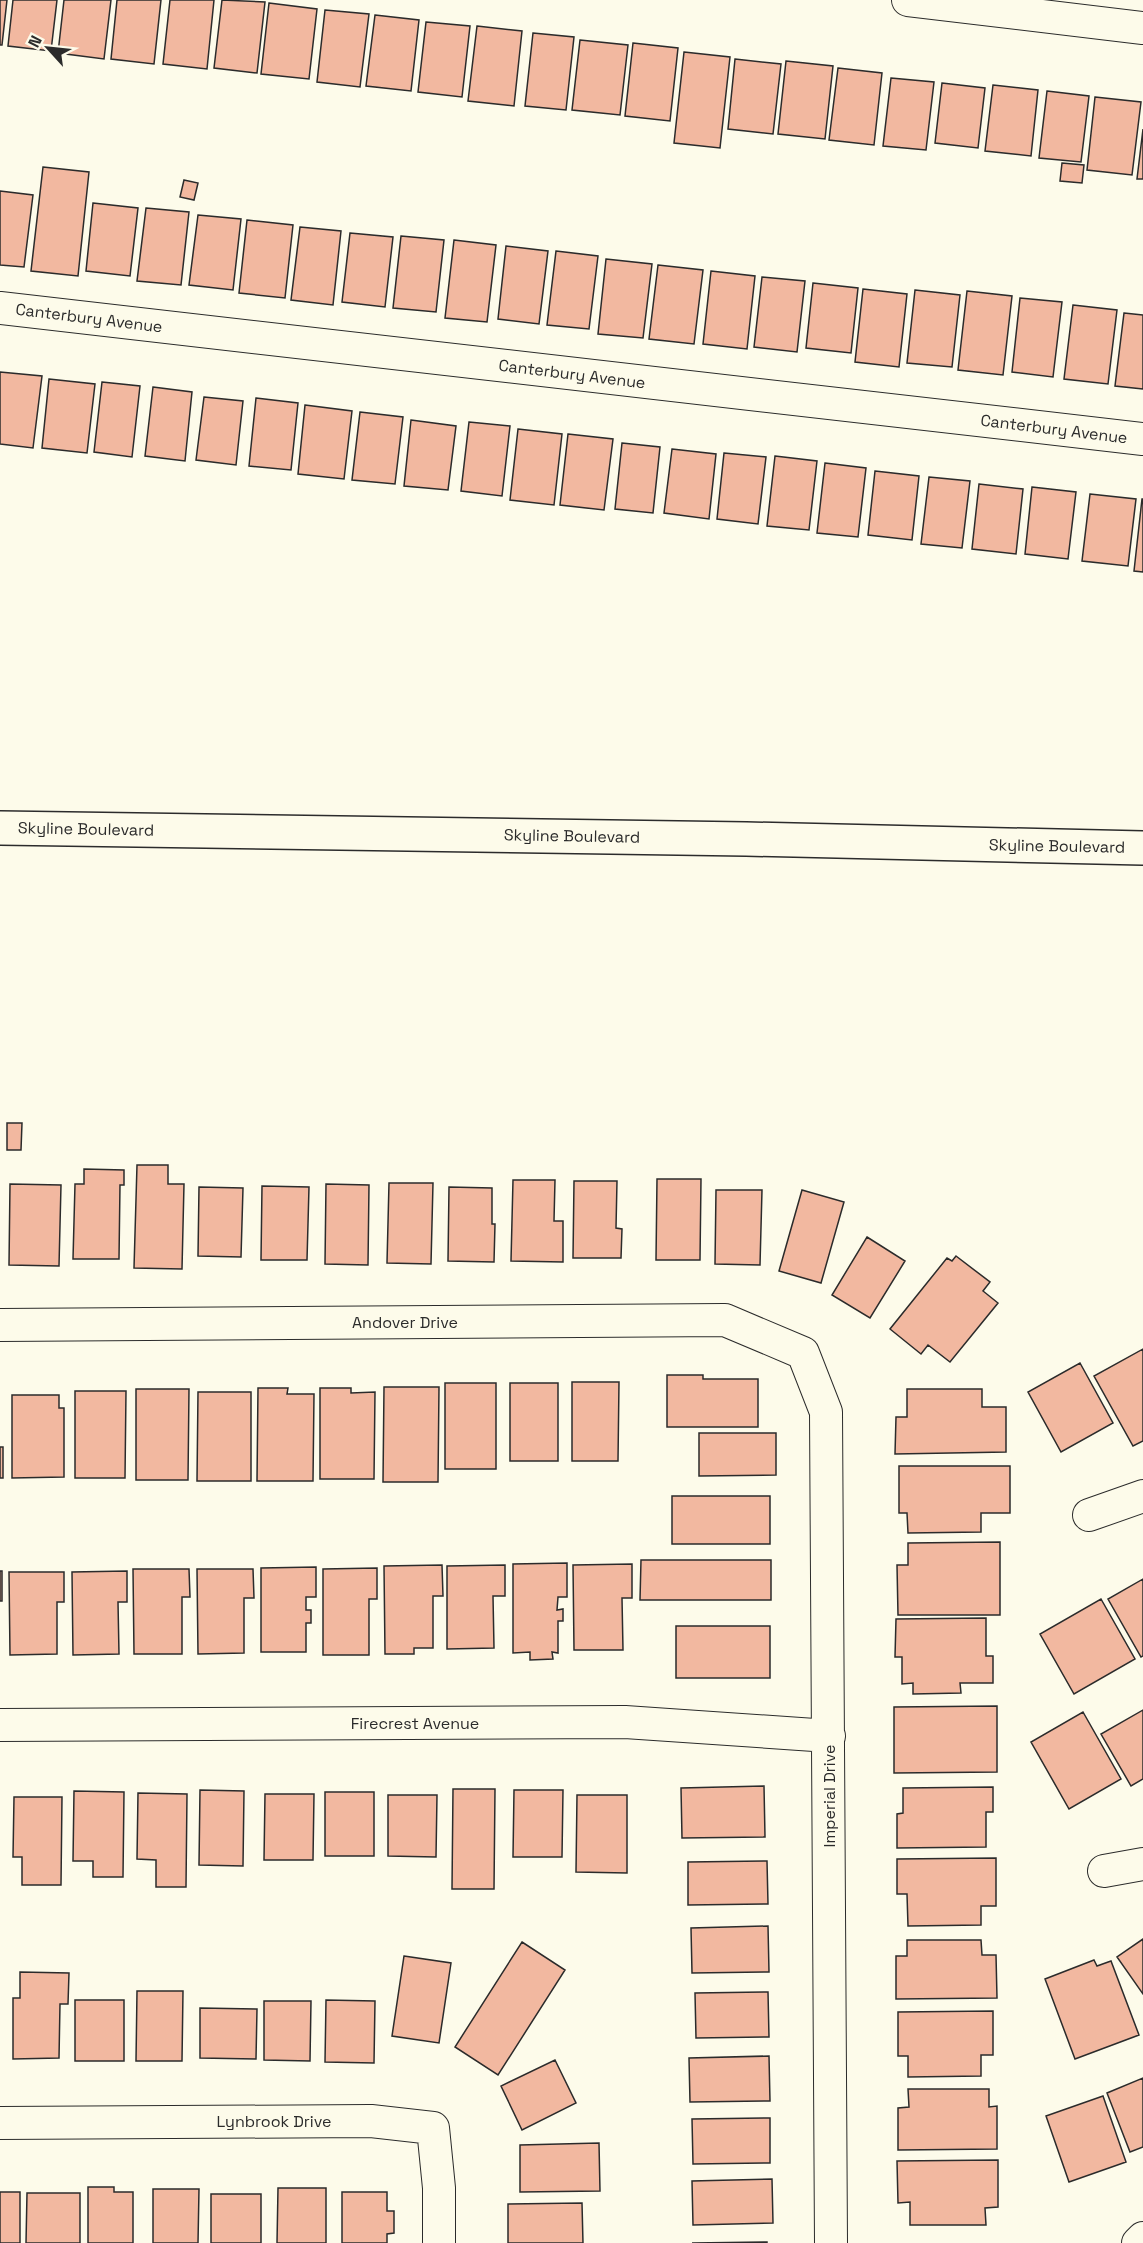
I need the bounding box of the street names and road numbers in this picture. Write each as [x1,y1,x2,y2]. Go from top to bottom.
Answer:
street label: Canterbury Avenue [14,299,164,337]
street label: Canterbury Avenue [497,355,647,393]
street label: Canterbury Avenue [979,410,1129,448]
street label: Skyline Boulevard [18,817,154,841]
street label: Skyline Boulevard [504,824,640,848]
street label: Skyline Boulevard [989,834,1125,858]
street label: Andover Drive [352,1312,458,1333]
street label: Firecrest Avenue [351,1713,479,1734]
street label: Imperial Drive [819,1745,840,1847]
street label: Lynbrook Drive [216,2111,332,2132]

